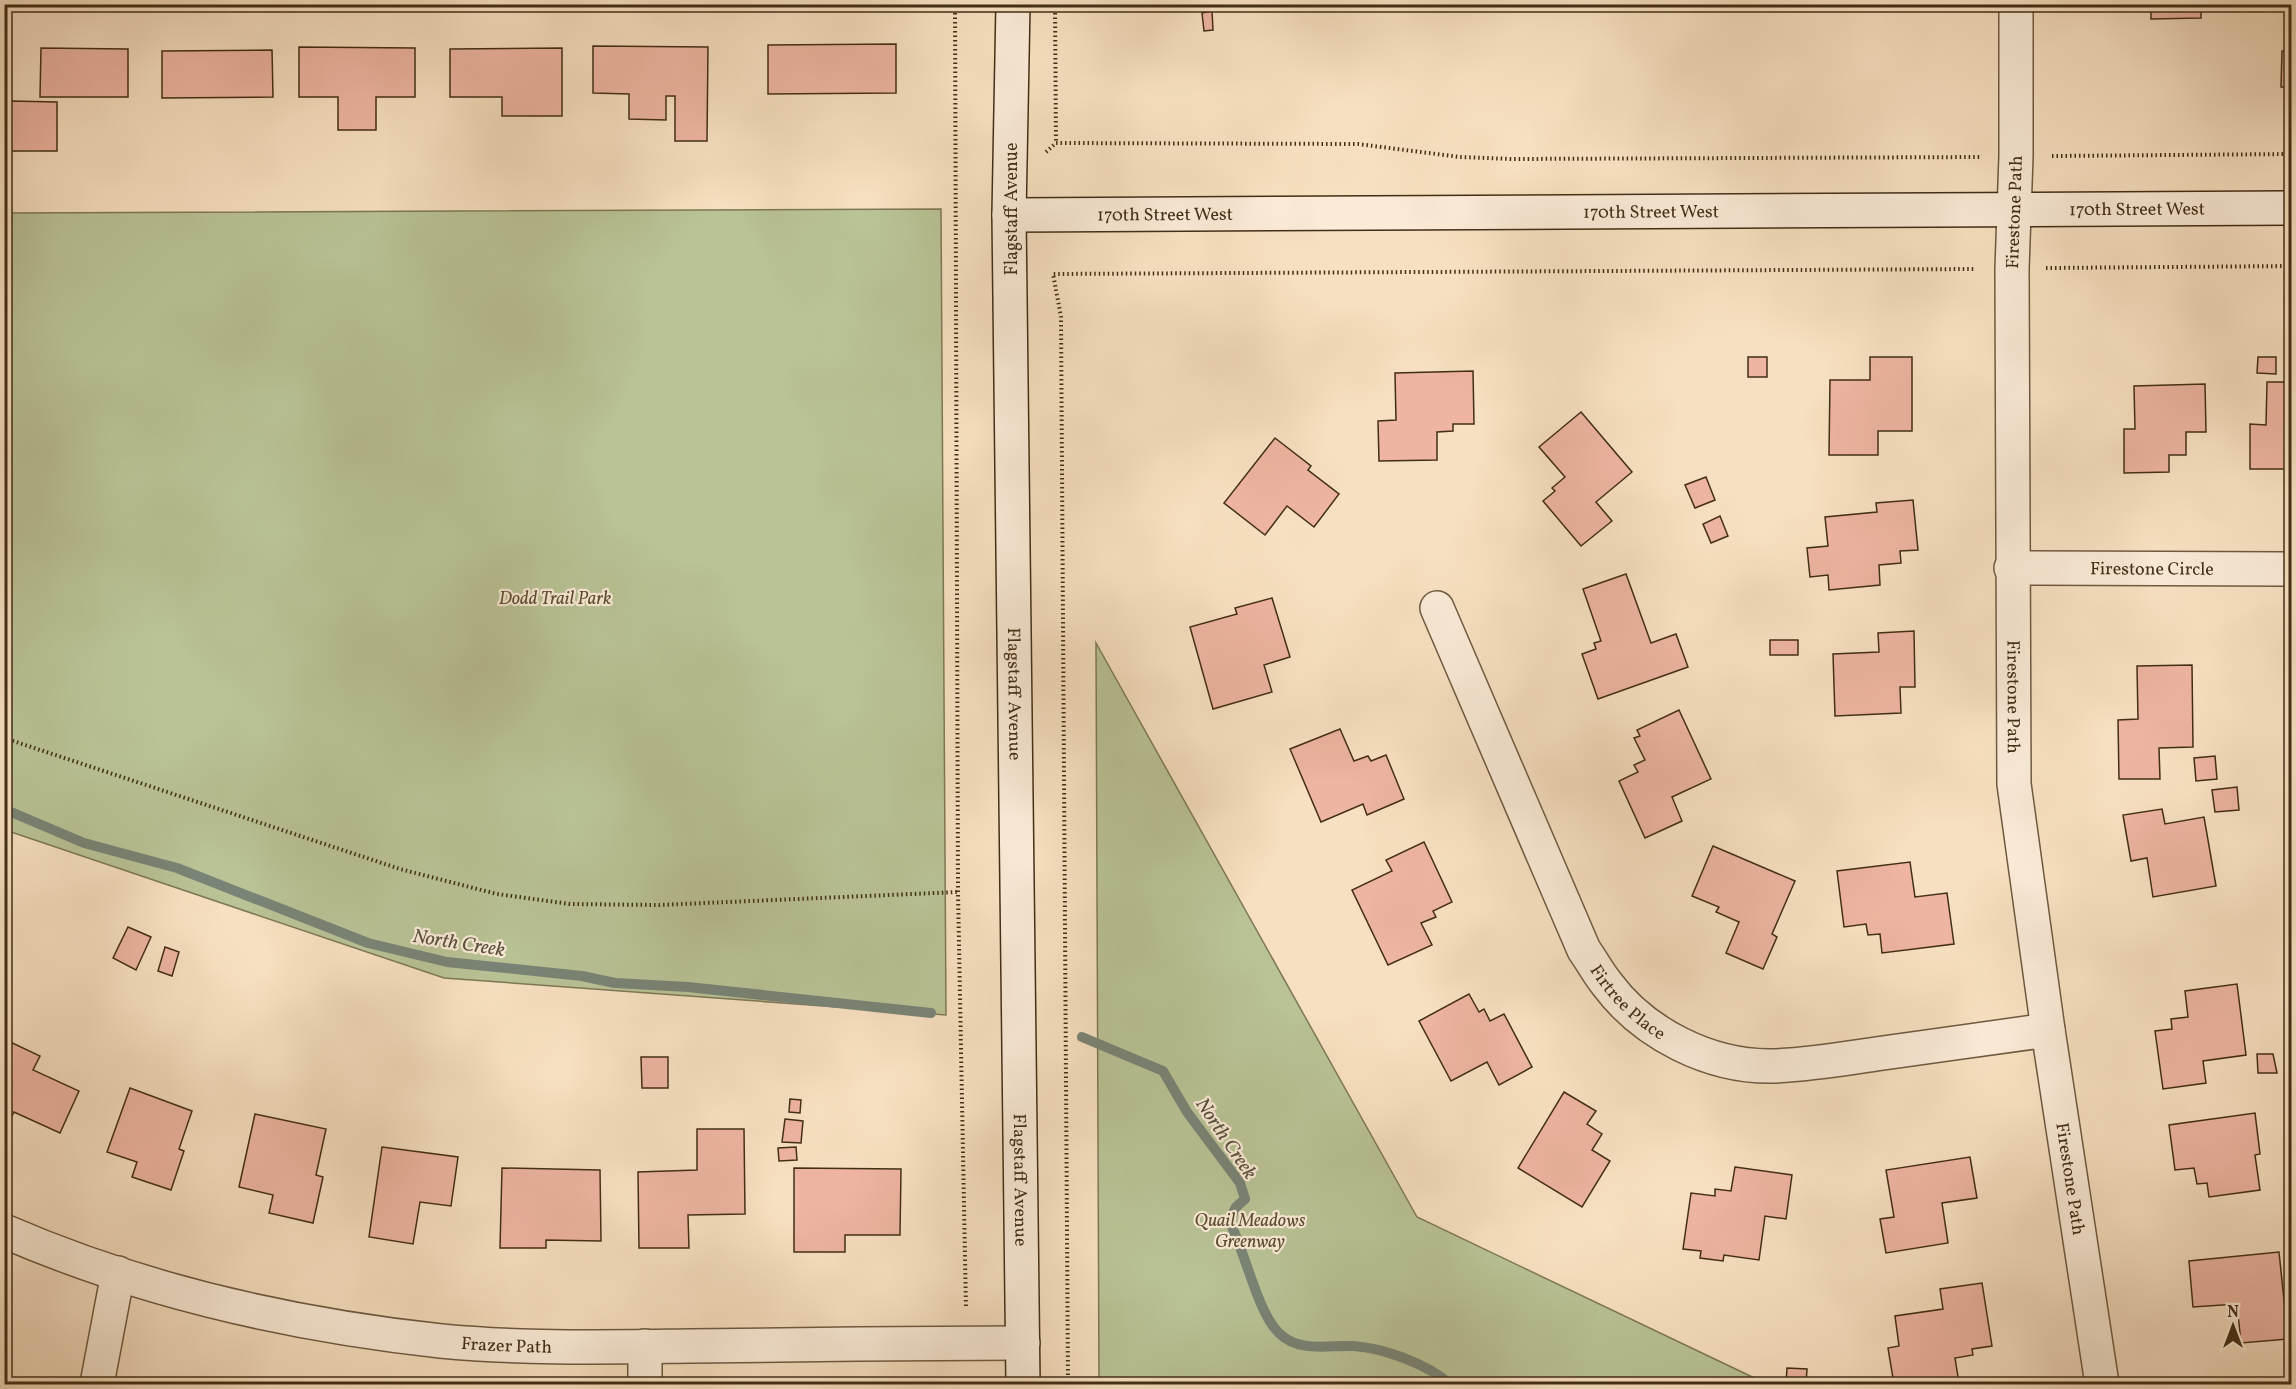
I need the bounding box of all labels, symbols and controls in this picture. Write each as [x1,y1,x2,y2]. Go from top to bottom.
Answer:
street label: Flagstaff Avenue [1000,143,1025,275]
street label: Firestone Path [2001,155,2030,269]
street label: 170th Street West [2069,197,2205,223]
street label: 170th Street West [1583,200,1719,226]
street label: 170th Street West [1097,203,1233,229]
street label: Firestone Circle [2090,557,2214,583]
park label: Dodd Trail Park [499,587,611,612]
street label: Flagstaff Avenue [1000,627,1027,761]
street label: Firestone Path [1999,640,2025,754]
water label: North Creek [411,923,507,965]
street label: Firtree Place [1583,960,1670,1047]
water label: North Creek [1188,1093,1263,1186]
street label: Flagstaff Avenue [1006,1113,1032,1247]
street label: Firestone Path [2048,1121,2090,1237]
park label: Quail Meadows Greenway [1195,1209,1306,1255]
north arrow [2203,1296,2263,1356]
text: N [2227,1302,2239,1324]
street label: Frazer Path [460,1332,552,1361]

